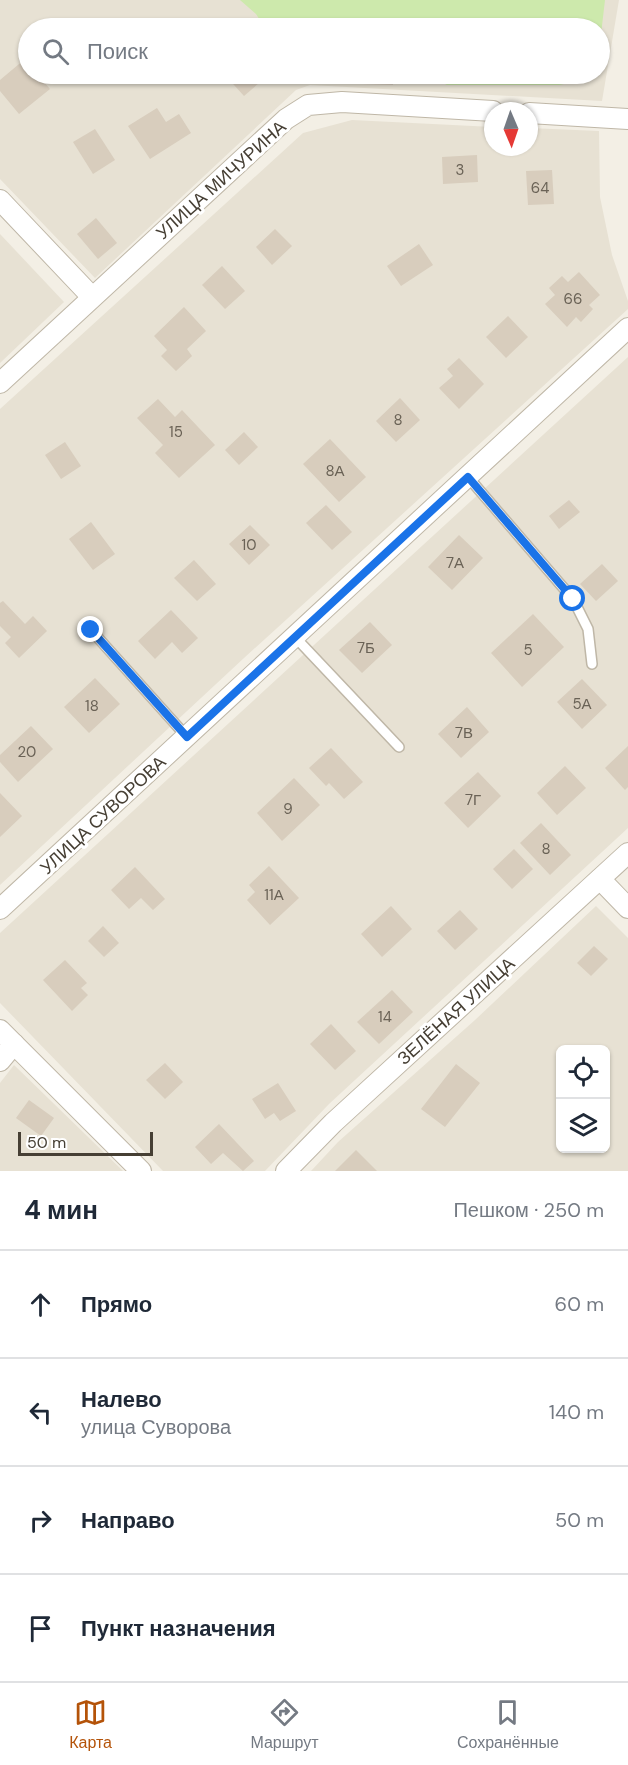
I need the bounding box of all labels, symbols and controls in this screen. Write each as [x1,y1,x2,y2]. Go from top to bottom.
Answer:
search box [18,18,610,84]
icon: search [39,35,72,68]
text: Поиск [87,37,148,66]
north arrow [484,102,538,156]
street label: УЛИЦА МИЧУРИНА [151,115,291,245]
house number: 3 [456,160,464,180]
house number: 64 [531,178,549,198]
house number: 66 [564,289,582,309]
house number: 8 [393,410,403,430]
house number: 15 [169,422,183,442]
house number: 8А [325,461,345,481]
house number: 10 [242,535,256,555]
house number: 7А [446,553,464,573]
route start [559,585,585,611]
route end [77,616,103,642]
house number: 7Б [357,638,375,658]
house number: 5 [523,640,533,660]
house number: 5А [572,694,592,714]
house number: 18 [85,696,99,716]
house number: 7В [455,723,473,743]
house number: 20 [18,742,36,762]
street label: УЛИЦА СУВОРОВА [35,750,171,880]
house number: 7Г [465,790,481,810]
house number: 9 [283,799,293,819]
house number: 8 [541,839,551,859]
house number: 11А [264,885,284,905]
street label: ЗЕЛЁНАЯ УЛИЦА [392,952,520,1070]
house number: 14 [378,1007,392,1027]
map controls [556,1045,610,1153]
button: locate [556,1045,610,1099]
button: layers [556,1099,610,1153]
scale bar [18,1129,153,1156]
text: 50 m [27,1132,66,1153]
text: 4 мин [24,1193,98,1227]
text: Пешком · 250 m [453,1197,604,1223]
icon: ahead [24,1288,57,1321]
text: Прямо [81,1290,152,1319]
text: 60 m [555,1291,604,1317]
text: Налево [81,1385,162,1414]
icon: left [24,1396,57,1429]
text: 140 m [549,1399,604,1425]
text: улица Суворова [81,1414,231,1440]
icon: right [24,1504,57,1537]
text: Направо [81,1506,175,1535]
text: 50 m [555,1507,604,1533]
icon: arrive [24,1612,57,1645]
text: Пункт назначения [81,1614,276,1643]
tab: Карта [69,1696,112,1753]
tab: Маршрут [250,1696,319,1753]
tab: Сохранённые [457,1696,559,1753]

